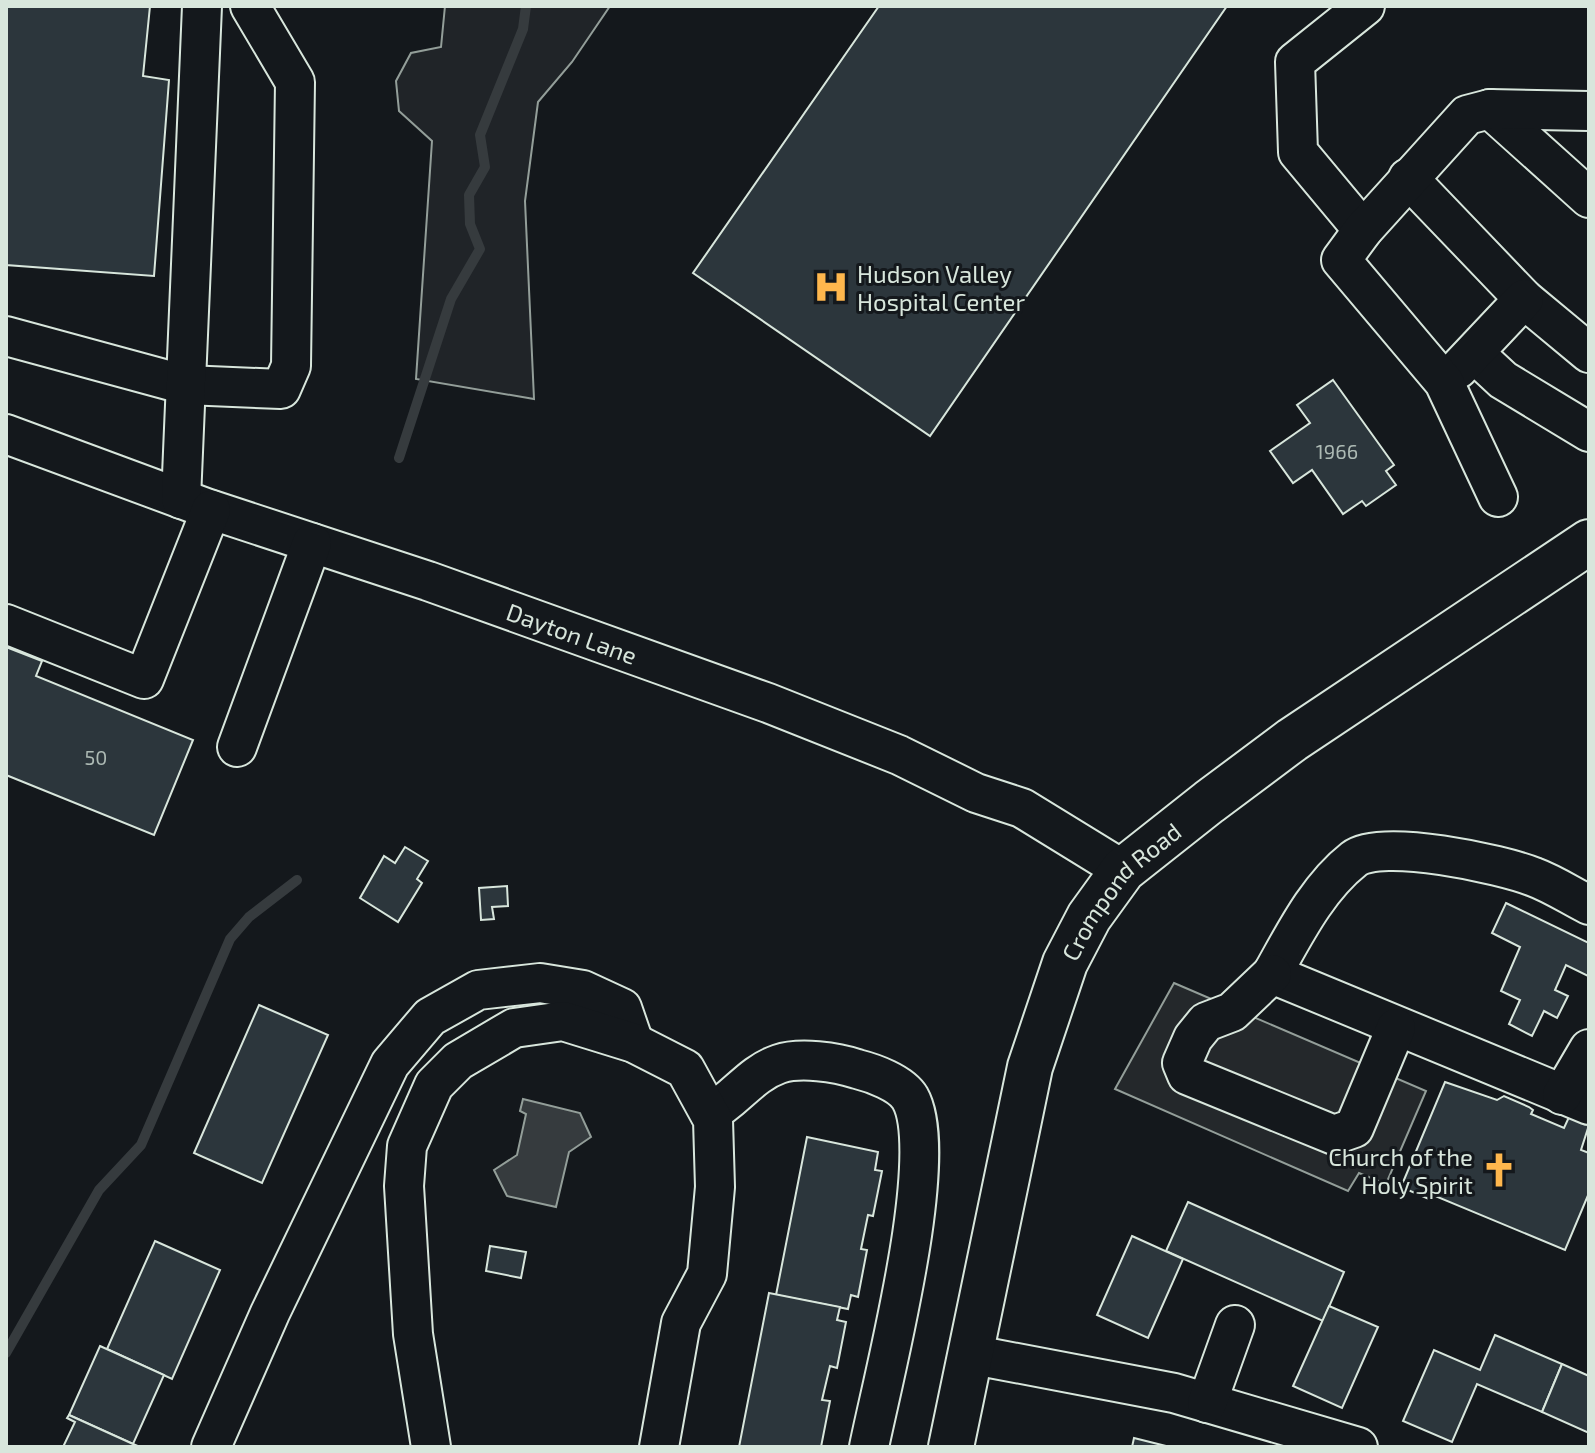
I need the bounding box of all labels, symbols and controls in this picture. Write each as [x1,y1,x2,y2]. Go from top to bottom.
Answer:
place label: Hudson Valley Hospital Center [857,259,1025,316]
hospital icon: Hudson Valley Hospital Center [812,268,850,306]
house number: 1966 [1316,439,1358,463]
street label: Dayton Lane [503,596,641,669]
house number: 50 [85,745,107,769]
street label: Crompond Road [1055,816,1186,965]
place label: Church of the Holy Spirit [1328,1142,1473,1199]
church icon: Church of the Holy Spirit [1480,1151,1518,1189]

